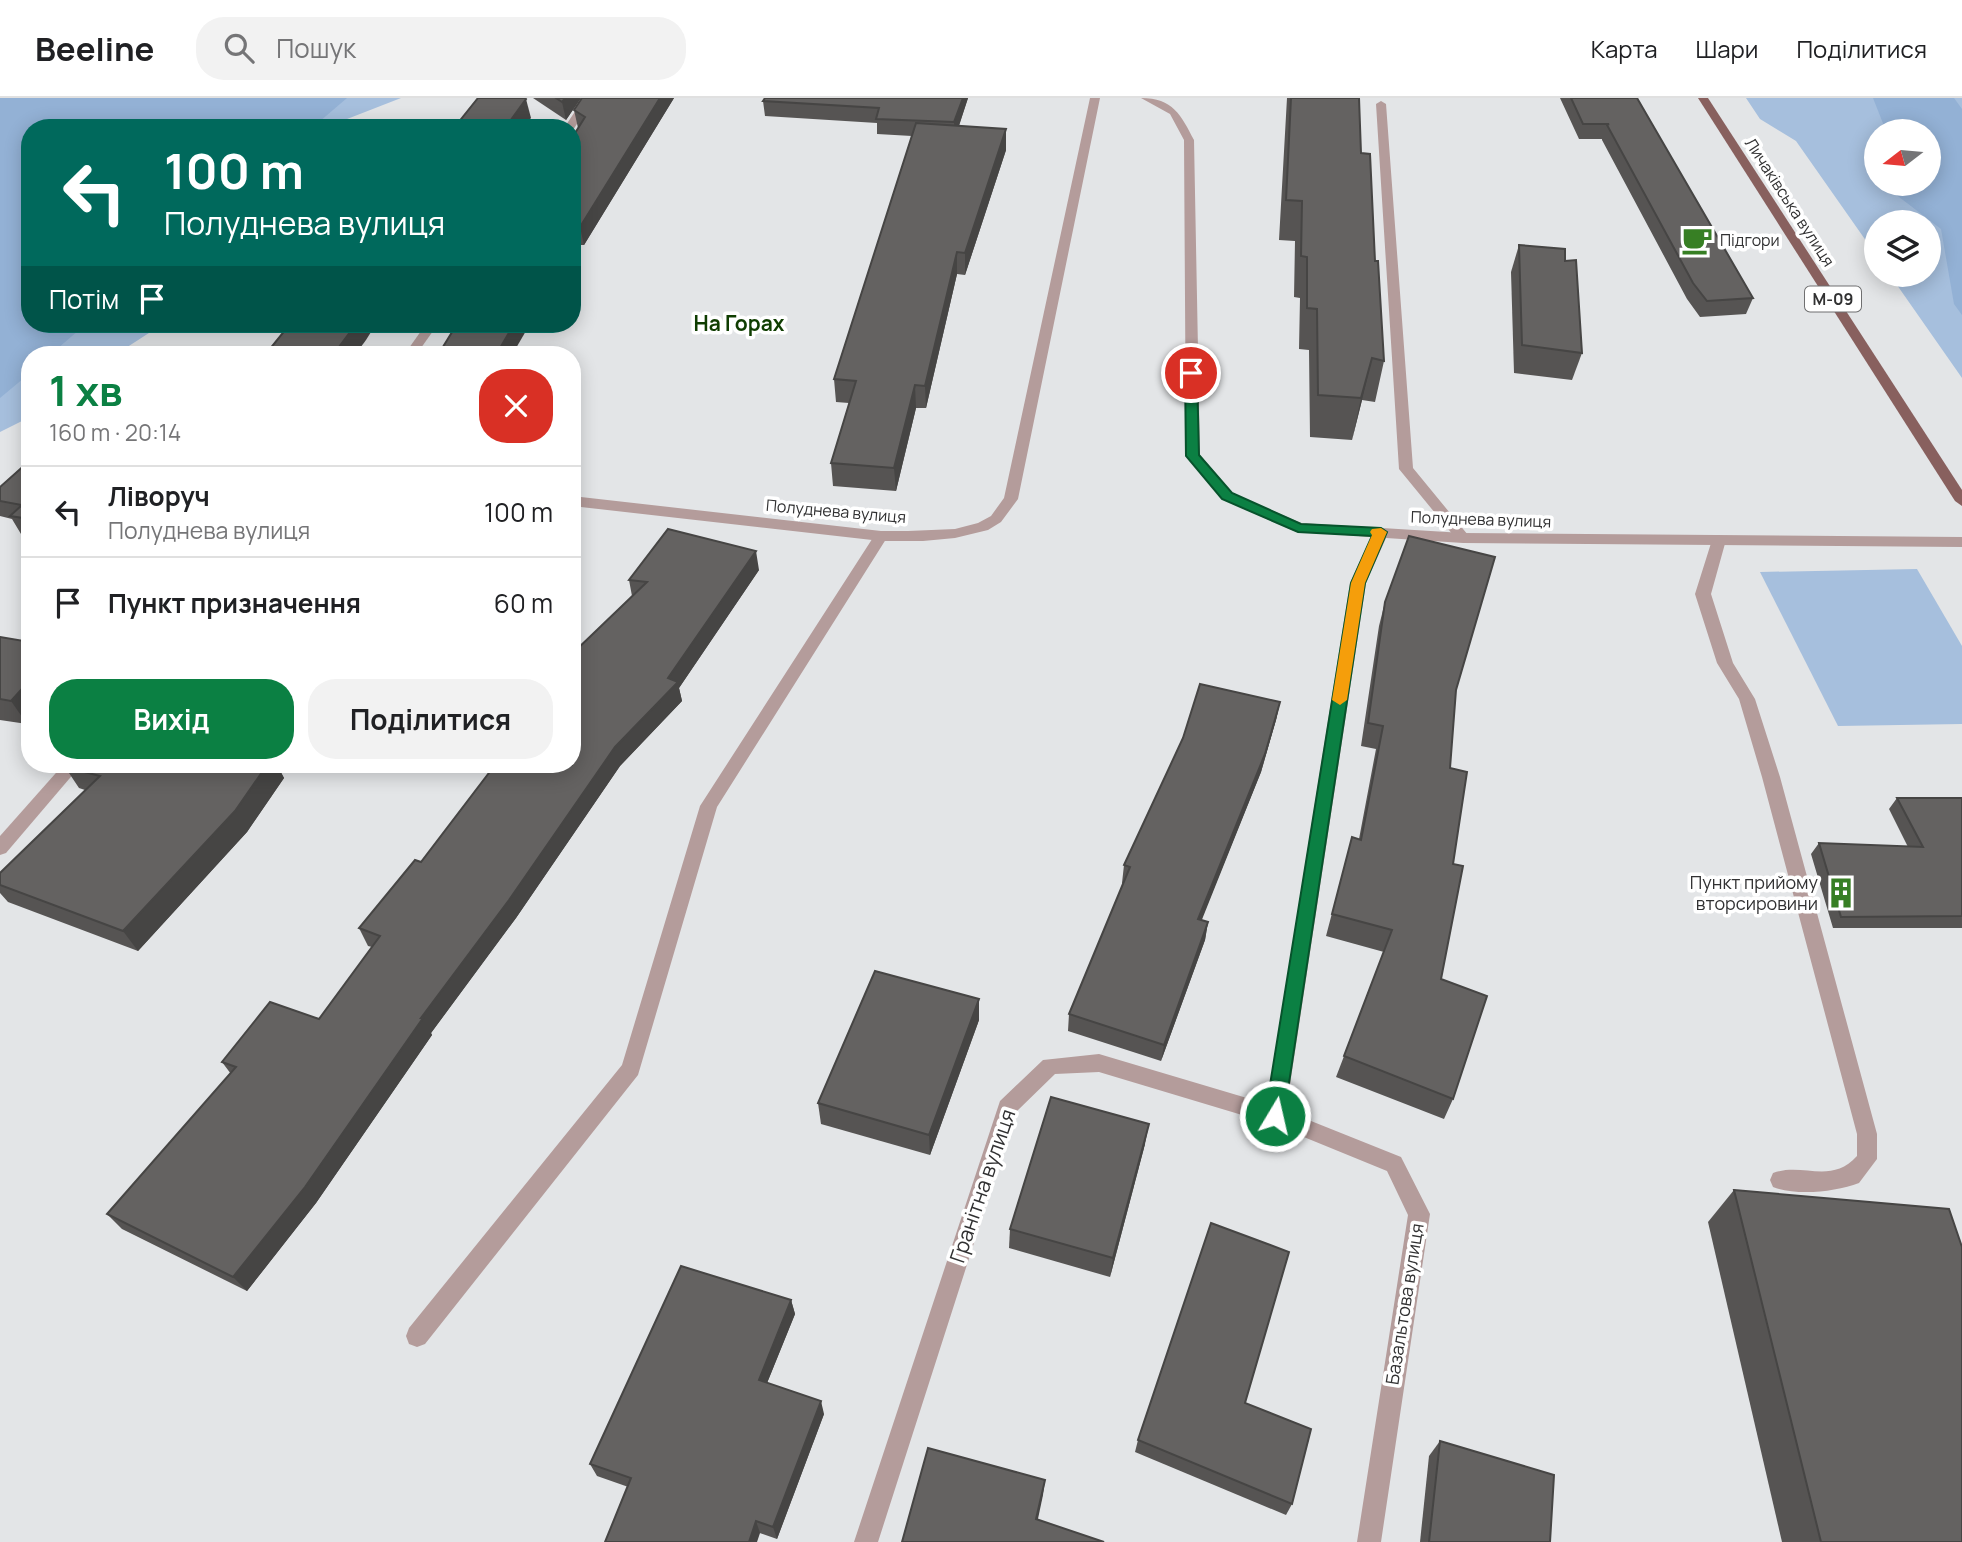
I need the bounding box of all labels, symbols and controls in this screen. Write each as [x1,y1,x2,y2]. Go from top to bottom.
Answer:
search box [196,17,686,80]
text: Beeline [35,26,154,71]
icon: search [220,29,258,67]
text: Пошук [276,30,356,66]
text: Карта [1591,32,1658,65]
text: Шари [1696,32,1758,65]
text: Поділитися [1796,32,1927,65]
north arrow [1864,119,1941,196]
map controls [1864,119,1941,287]
street label: Личаківська вулиця [1740,133,1840,271]
text: 100 m [164,137,304,204]
icon: left [49,147,140,238]
text: Полуднева вулиця [164,201,445,245]
button: layers [1864,210,1941,287]
cafe icon: Підгори [1680,223,1714,257]
place label: Підгори [1720,229,1780,251]
icon: arrive [133,280,171,318]
text: Потім [49,281,119,317]
road number: М-09 [1805,286,1861,312]
district label: На Горах [694,309,785,337]
pin [1161,343,1221,403]
icon: arrive [1172,354,1210,392]
text: 1 хв [49,361,123,419]
button: close [479,369,553,443]
text: 160 m · 20:14 [49,416,181,448]
text: Ліворуч [108,478,210,514]
icon: left [49,493,87,531]
text: 100 m [484,494,553,530]
street label: Полуднева вулиця [765,494,907,528]
street label: Полуднева вулиця [1410,506,1552,532]
text: Полуднева вулиця [108,514,310,546]
icon: arrive [49,584,87,622]
text: Пункт призначення [108,585,361,621]
text: 60 m [494,585,553,621]
button: Вихід [49,679,294,759]
button: Поділитися [308,679,553,759]
place label: Пункт прийому вторсировини [1690,870,1818,915]
building icon: Пункт прийому вторсировини [1824,876,1858,910]
position arrow [1238,1079,1312,1153]
street label: Гранітна вулиця [943,1105,1021,1266]
street label: Базальтова вулиця [1379,1221,1429,1386]

